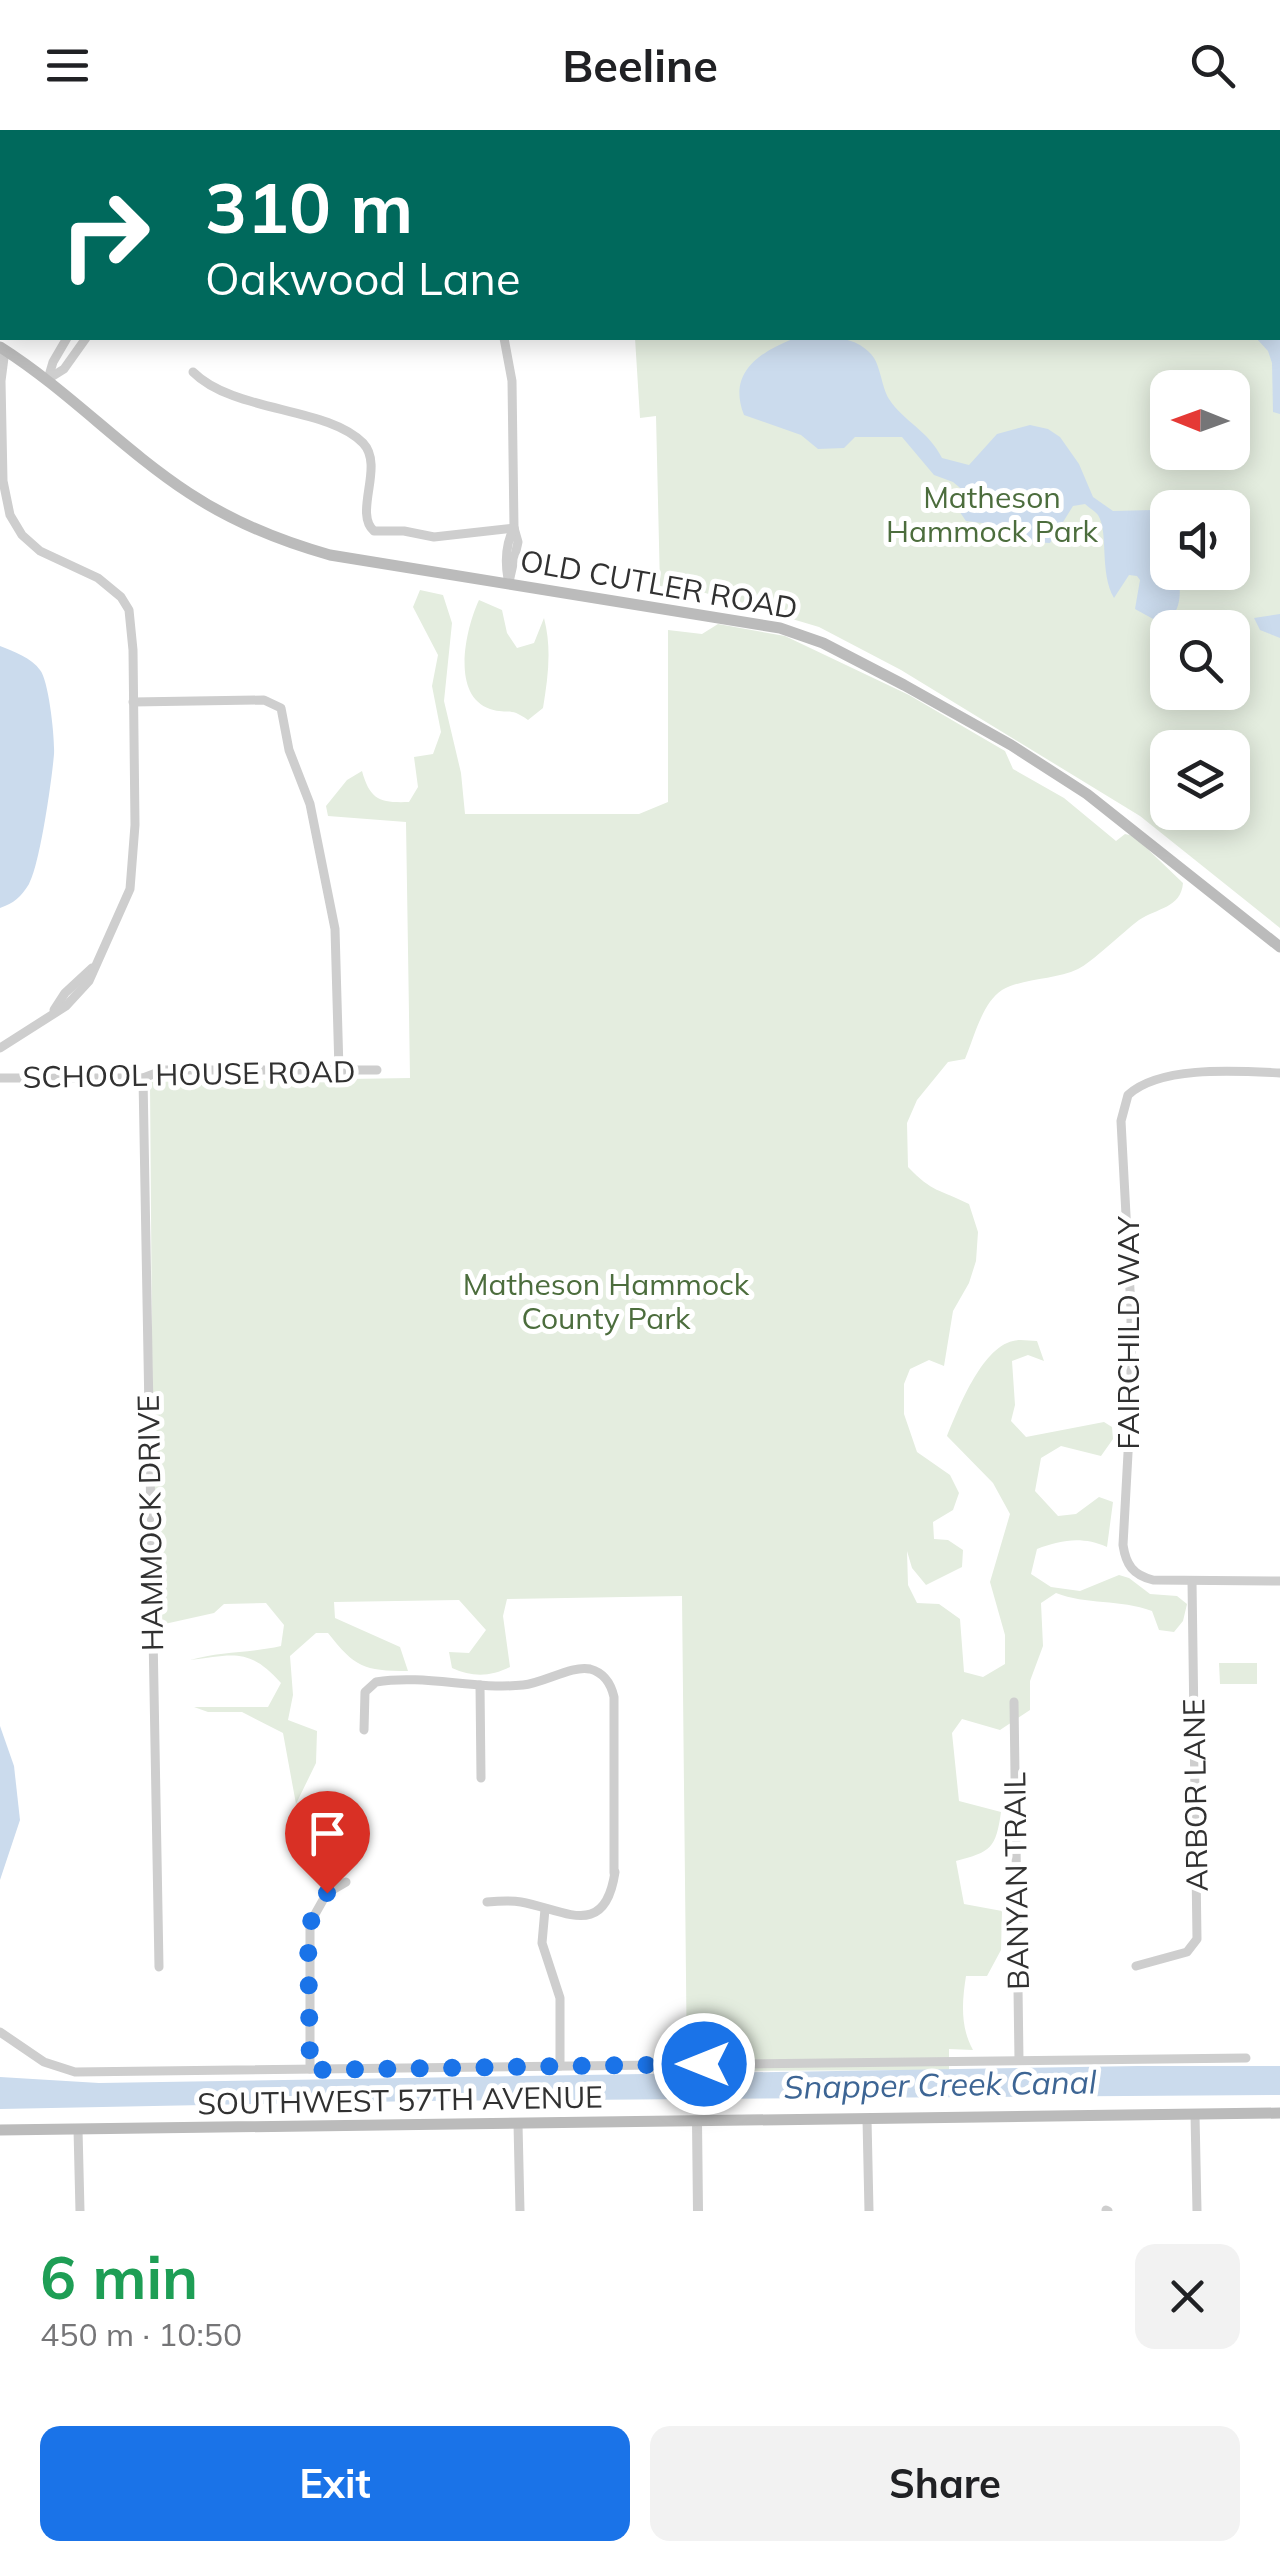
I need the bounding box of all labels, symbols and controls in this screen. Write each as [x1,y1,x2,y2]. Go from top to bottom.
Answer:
text: Beeline [562,37,718,93]
icon: menu [40,38,95,93]
icon: search [1185,38,1240,93]
text: 310 m [205,163,413,251]
icon: right [40,170,170,300]
text: Oakwood Lane [205,250,520,306]
north arrow [1150,370,1250,470]
map controls [1150,370,1250,830]
park label: Matheson Hammock Park [886,478,1099,550]
button: sound [1150,490,1250,590]
street label: OLD CUTLER ROAD [517,541,801,627]
button: search [1150,610,1250,710]
button: layers [1150,730,1250,830]
street label: SCHOOL HOUSE ROAD [22,1052,356,1096]
street label: FAIRCHILD WAY [1109,1215,1147,1450]
park label: Matheson Hammock County Park [463,1265,750,1337]
street label: HAMMOCK DRIVE [129,1394,171,1652]
street label: ARBOR LANE [1174,1698,1216,1892]
street label: BANYAN TRAIL [995,1772,1037,1990]
pin [285,1791,370,1894]
icon: arrive [300,1806,355,1861]
position arrow [652,2012,756,2116]
water label: Snapper Creek Canal [783,2061,1097,2107]
street label: SOUTHWEST 57TH AVENUE [197,2077,603,2123]
text: 6 min [40,2239,198,2314]
button: close [1135,2244,1240,2349]
text: 450 m · 10:50 [40,2314,242,2354]
button: Exit [40,2426,630,2541]
button: Share [650,2426,1240,2541]

